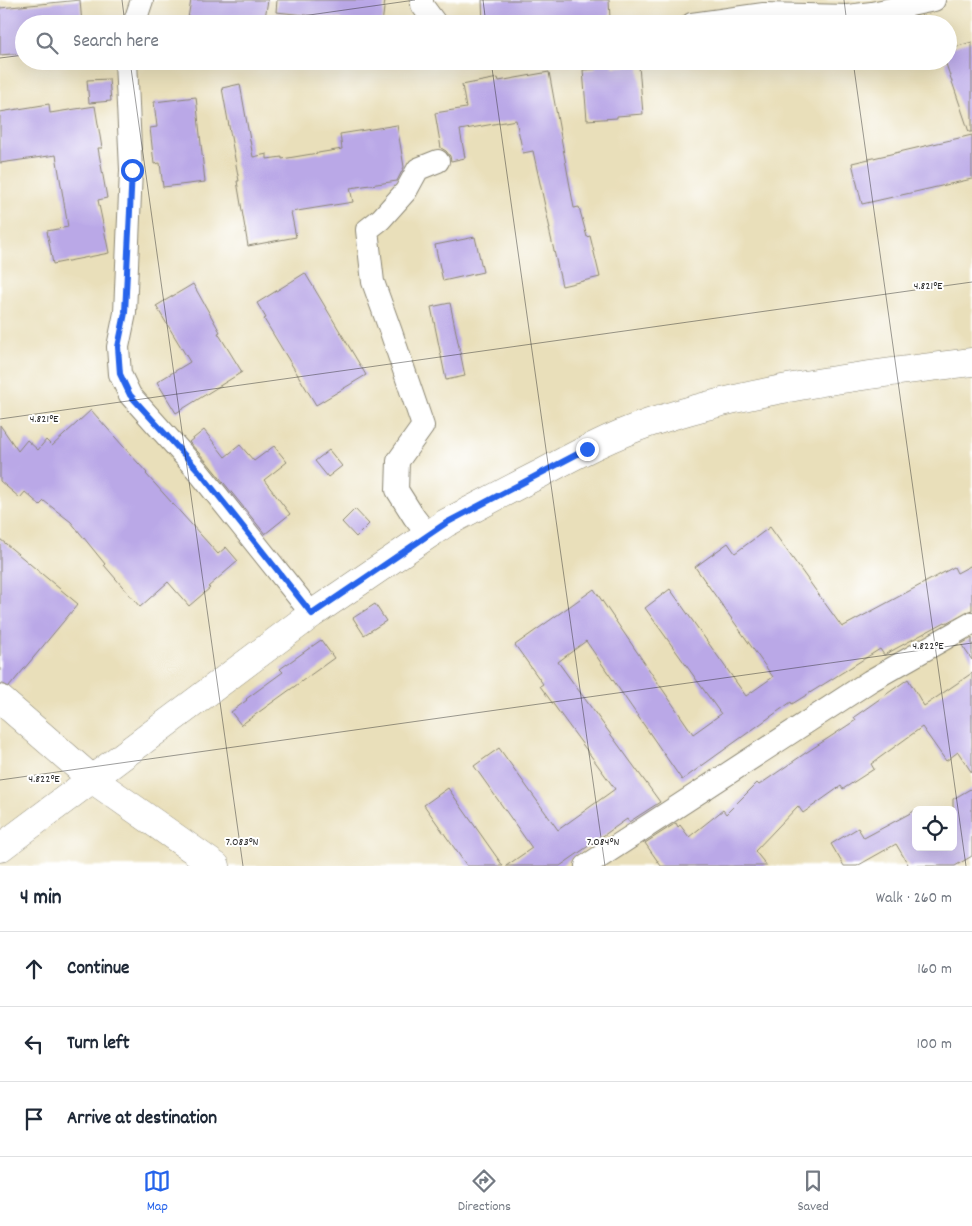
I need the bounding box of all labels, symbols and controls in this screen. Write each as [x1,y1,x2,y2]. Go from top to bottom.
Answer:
search box [15,15,957,70]
icon: search [33,29,61,57]
text: Search here [73,29,159,56]
route start [121,159,144,182]
text: 4.821°E [914,278,943,295]
text: 4.821°E [30,411,59,428]
route end [576,438,599,461]
text: 4.822°E [912,638,944,655]
text: 4.822°E [28,771,60,788]
map controls [912,806,957,851]
button: locate [912,806,957,851]
text: 7.083°N [225,834,259,851]
text: 7.084°N [587,834,619,851]
text: 4 min [20,884,62,914]
text: Walk · 260 m [876,887,952,910]
icon: ahead [20,955,48,983]
text: Continue [67,956,129,983]
text: 160 m [917,958,952,981]
icon: left [20,1030,48,1058]
text: Turn left [67,1031,130,1058]
text: 100 m [916,1033,952,1056]
icon: arrive [20,1105,48,1133]
text: Arrive at destination [67,1106,217,1133]
tab: Map [143,1167,171,1217]
tab: Directions [458,1167,511,1217]
tab: Saved [797,1167,829,1217]

